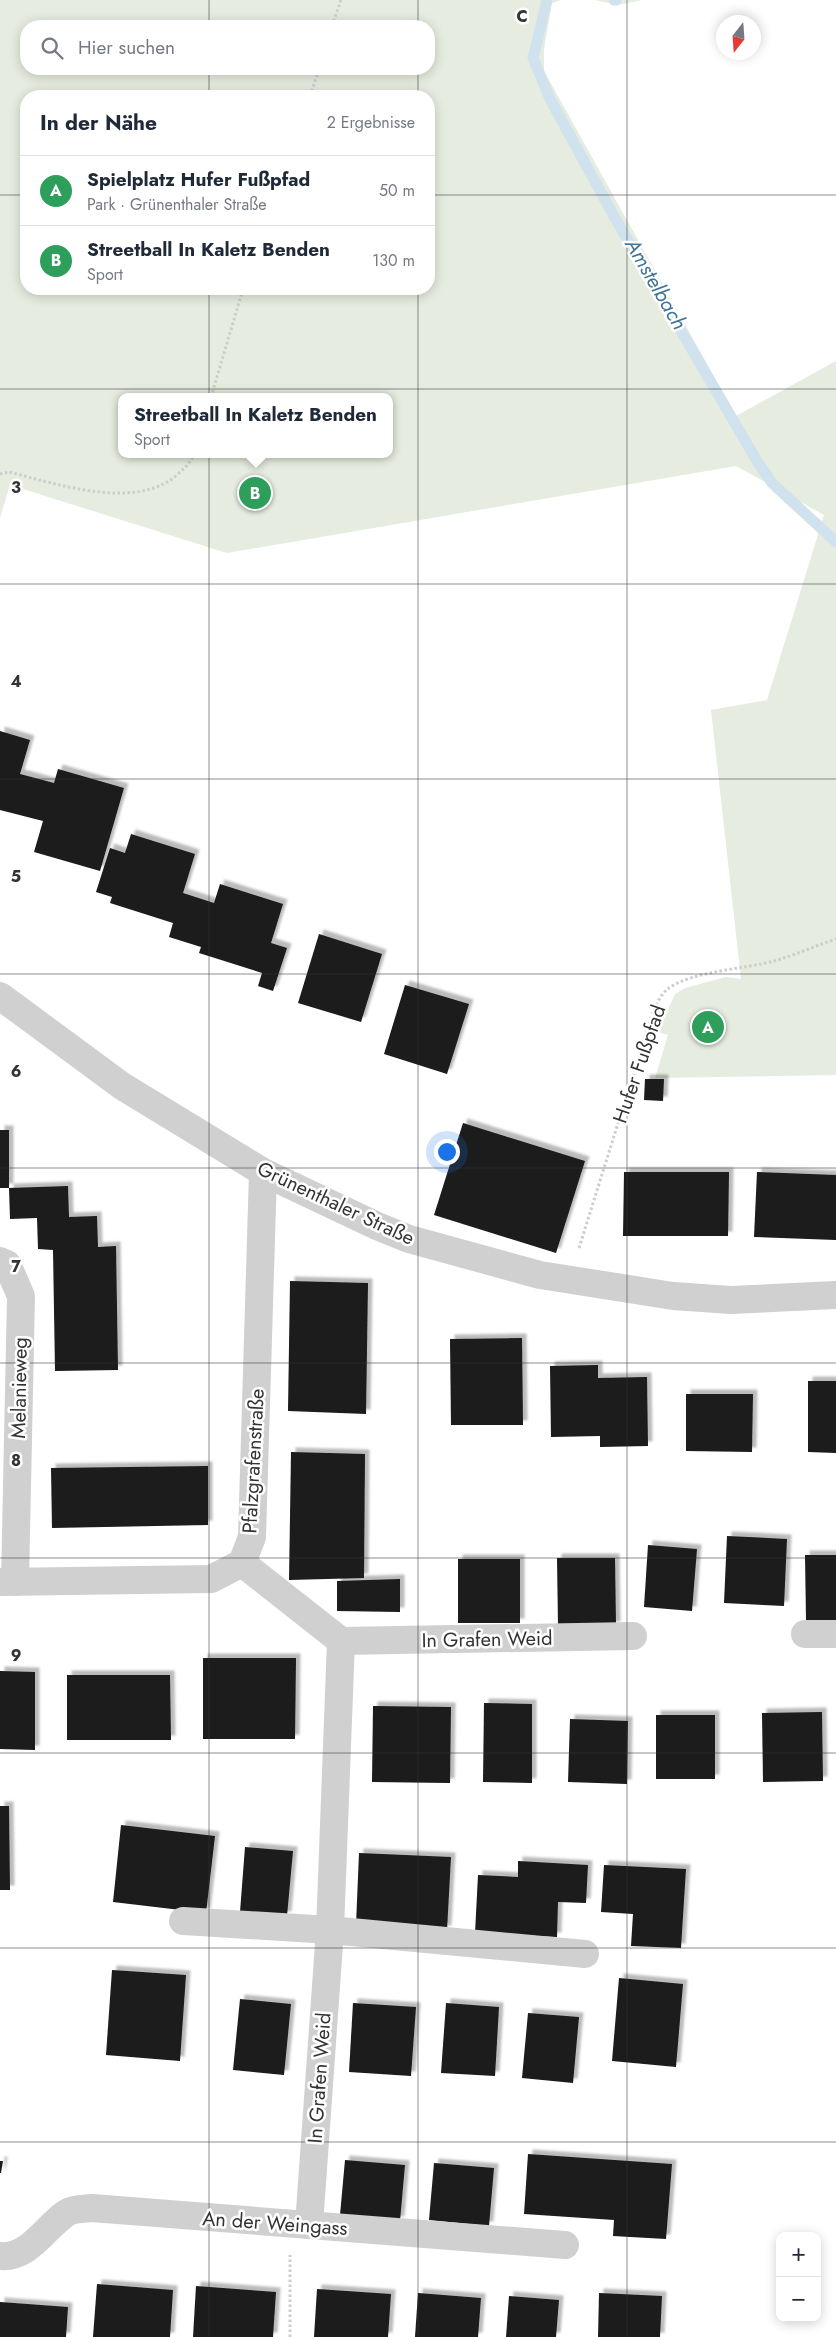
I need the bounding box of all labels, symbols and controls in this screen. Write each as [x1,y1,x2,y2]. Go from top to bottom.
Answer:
text: C [516,5,528,28]
north arrow [716,15,761,60]
search box [20,20,435,75]
icon: search [38,34,66,62]
text: Hier suchen [78,34,175,61]
text: In der Nähe [40,108,157,138]
text: 2 Ergebnisse [327,111,415,134]
text: Spielplatz Hufer Fußpfad [87,166,310,193]
text: A [50,179,62,202]
text: 50 m [379,179,415,202]
text: Park · Grünenthaler Straße [87,193,266,216]
water label: Amstelbach [617,232,694,335]
text: Streetball In Kaletz Benden [87,236,330,263]
text: B [51,249,61,272]
text: 130 m [372,249,415,272]
text: Sport [87,263,123,286]
popup [118,393,393,458]
text: Streetball In Kaletz Benden [134,401,377,428]
text: Sport [134,428,170,451]
pin: B [239,474,271,512]
text: 3 [11,476,21,499]
text: 4 [10,670,22,693]
text: 5 [11,865,21,888]
street label: Hufer Fußpfad [606,1001,673,1127]
pin: A [692,1008,724,1046]
text: 6 [11,1060,21,1083]
your location [434,1139,460,1165]
street label: Grünenthaler Straße [252,1154,419,1253]
text: 7 [11,1255,21,1278]
street label: Melanieweg [4,1337,35,1439]
street label: Pfalzgrafenstraße [235,1388,272,1534]
text: 8 [11,1449,21,1472]
street label: In Grafen Weid [421,1624,553,1655]
text: 9 [11,1644,21,1667]
street label: In Grafen Weid [300,2012,339,2144]
street label: An der Weingass [201,2204,349,2243]
map controls [776,2232,821,2322]
button: + [776,2232,821,2277]
button: − [776,2277,821,2322]

